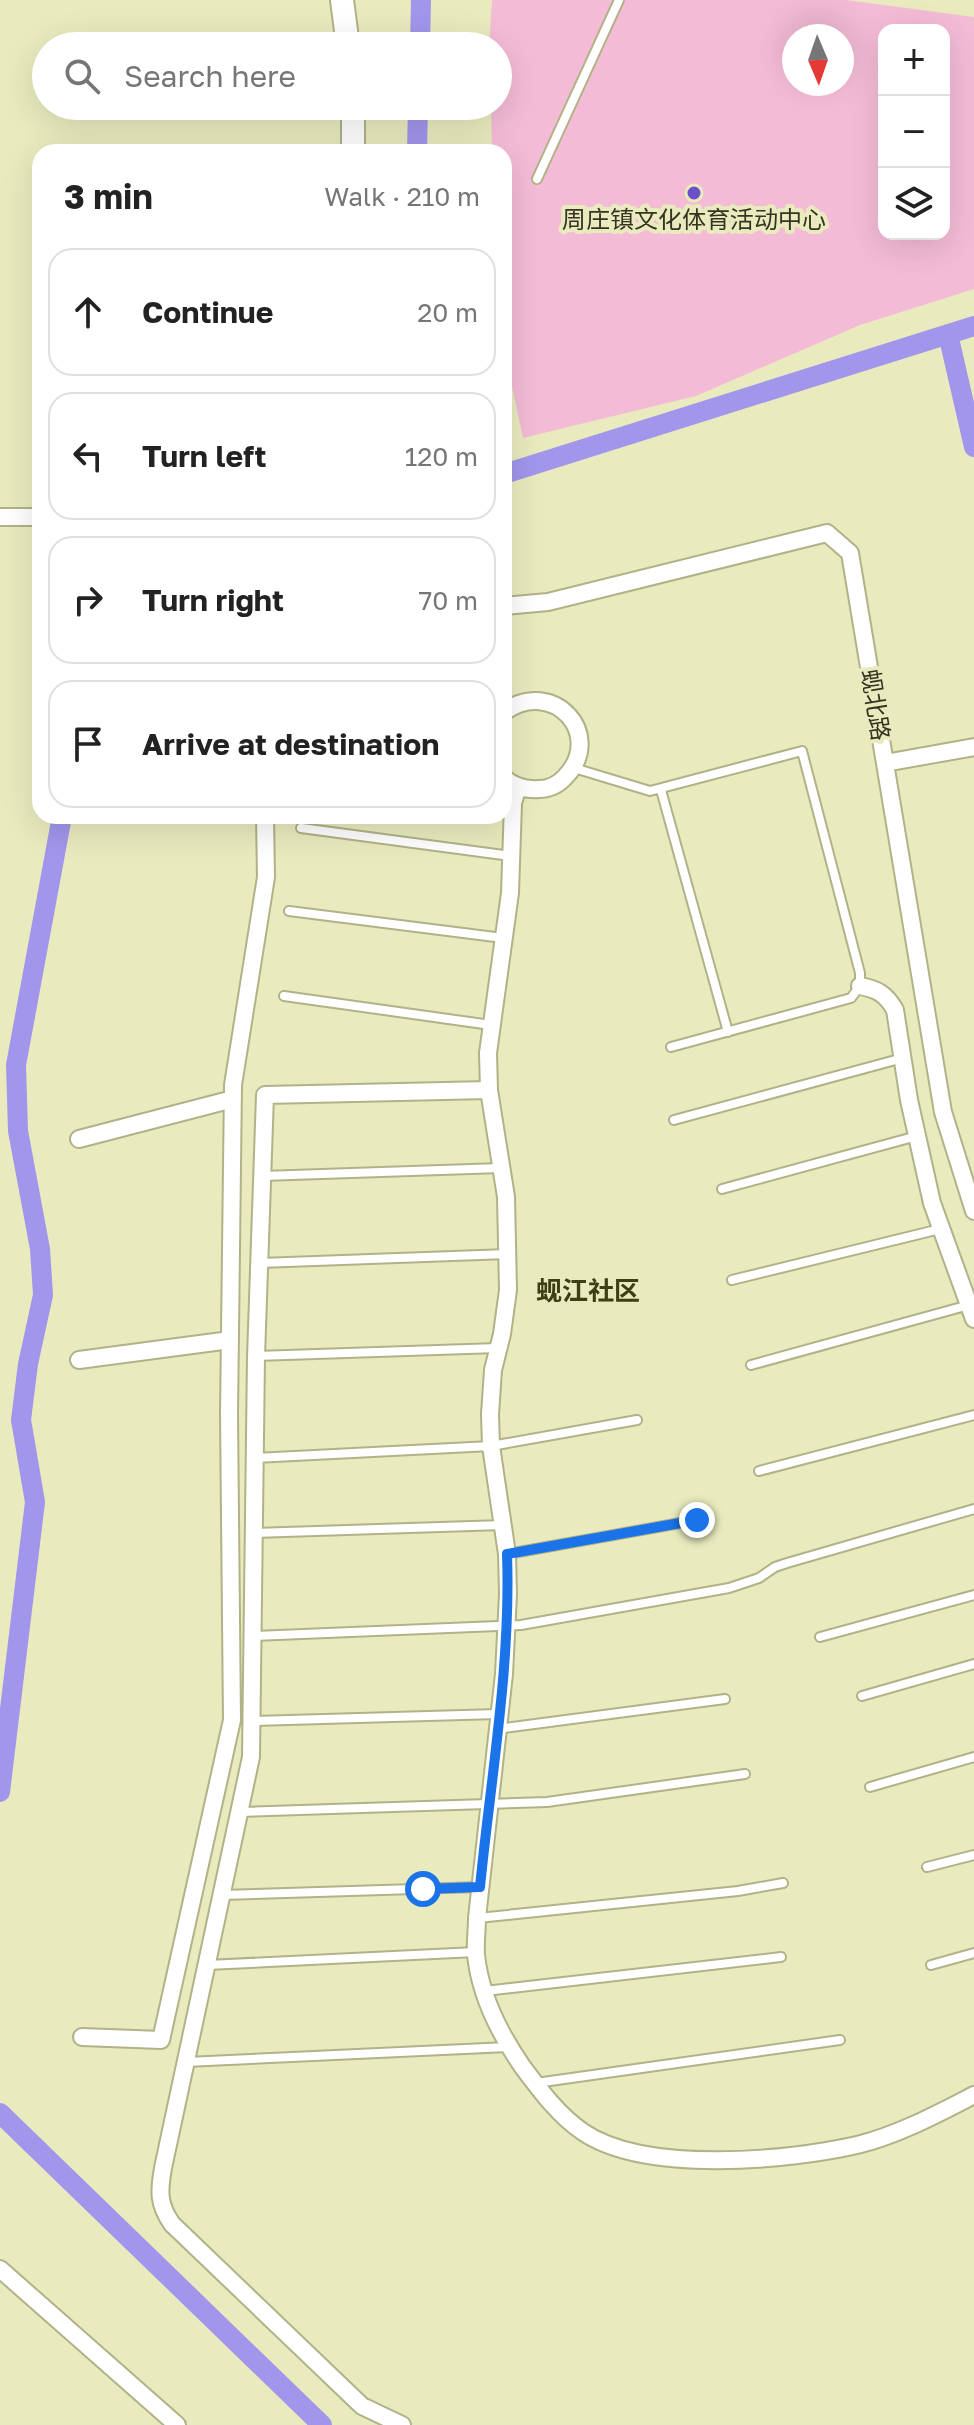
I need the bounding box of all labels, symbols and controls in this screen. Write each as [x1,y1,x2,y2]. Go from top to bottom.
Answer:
north arrow [782,24,854,96]
map controls [878,24,950,240]
button: + [878,24,950,96]
search box [32,32,512,120]
icon: search [60,54,104,98]
text: Search here [124,58,296,94]
button: − [878,96,950,168]
button: layers [878,168,950,240]
text: 3 min [64,176,153,216]
text: Walk · 210 m [324,181,480,212]
marker: 周庄镇文化体育活动中心 [685,184,703,202]
place label: 周庄镇文化体育活动中心 [562,204,826,233]
icon: ahead [66,290,110,334]
text: Continue [142,294,273,330]
text: 20 m [417,297,478,328]
icon: left [66,434,110,478]
text: Turn left [142,438,267,474]
text: 120 m [405,441,478,472]
icon: right [66,578,110,622]
text: Turn right [142,582,284,618]
text: 70 m [419,585,478,616]
street label: 蚬北路 [857,667,896,743]
icon: arrive [66,722,110,766]
text: Arrive at destination [142,726,439,762]
district label: 蚬江社区 [536,1275,640,1306]
route end [679,1502,715,1538]
route start [405,1871,441,1907]

